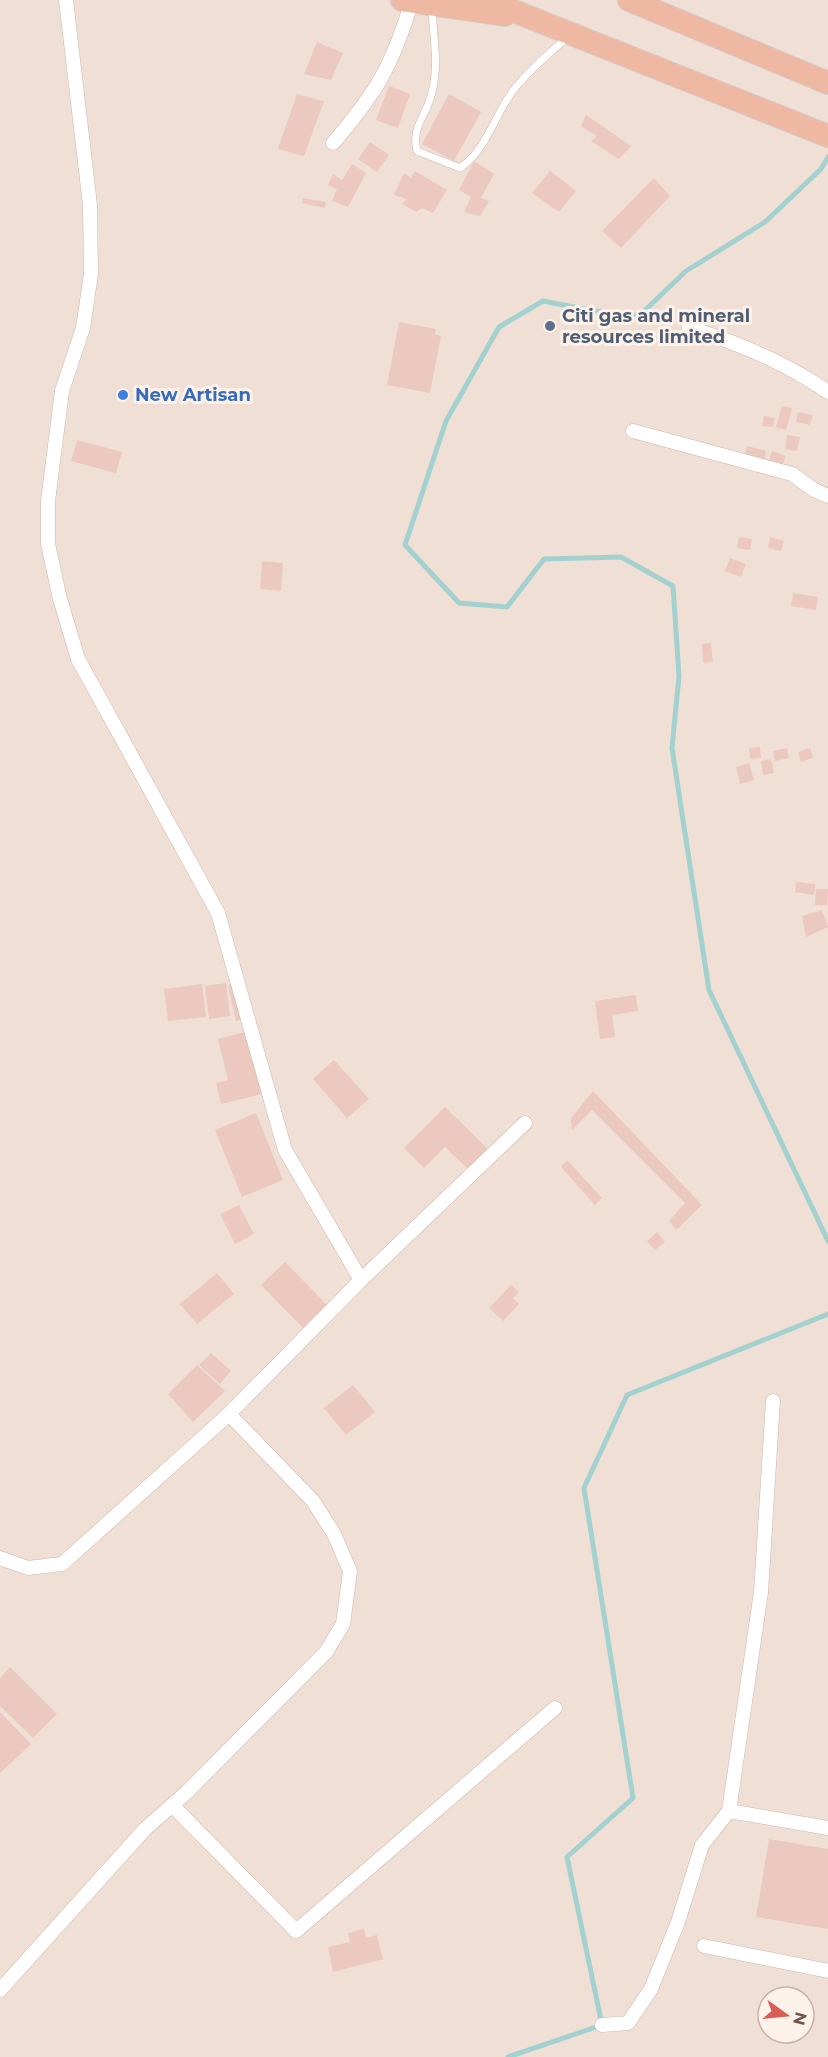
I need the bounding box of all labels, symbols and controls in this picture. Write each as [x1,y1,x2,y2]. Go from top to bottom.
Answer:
place label: Citi gas and mineral resources limited [562,305,750,348]
marker: Citi gas and mineral resources limited [543,319,557,333]
place label: New Artisan [135,384,251,406]
marker: New Artisan [116,388,130,402]
north arrow [756,1985,816,2045]
text: N [789,2010,811,2027]

